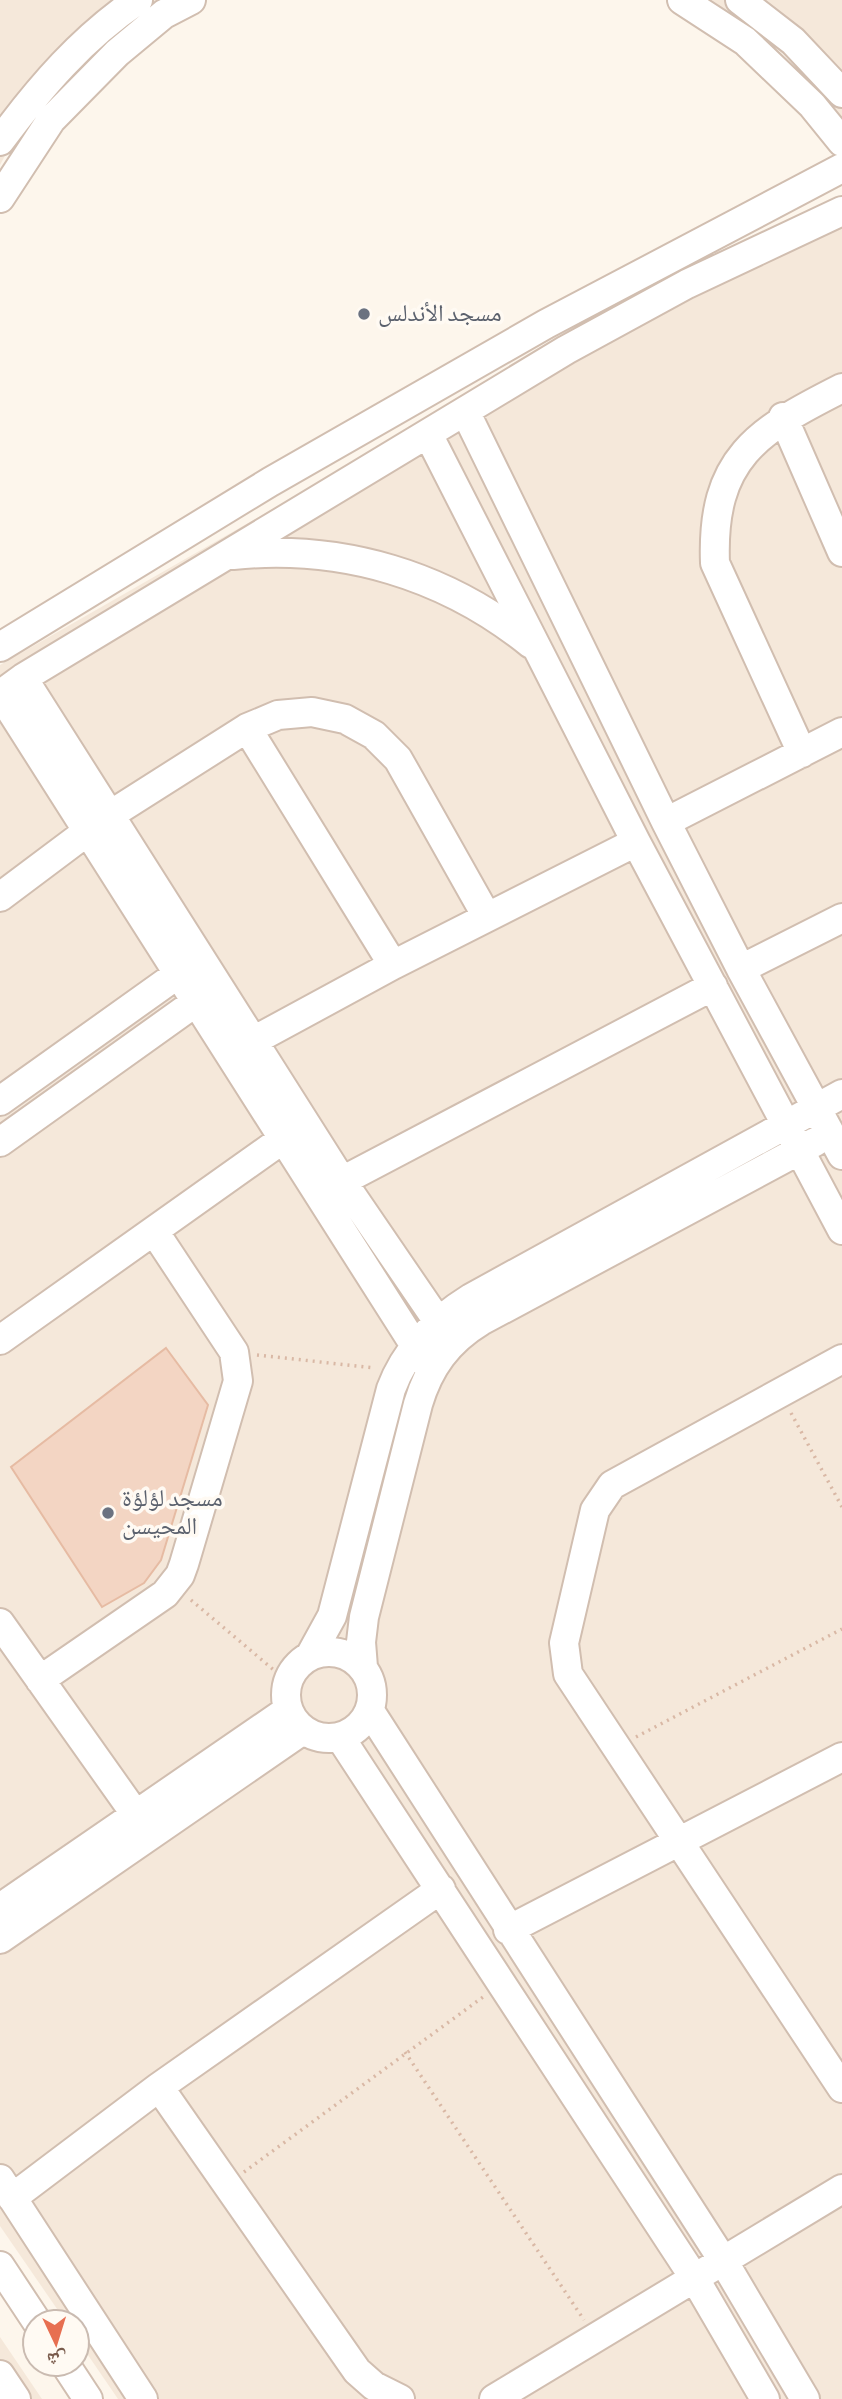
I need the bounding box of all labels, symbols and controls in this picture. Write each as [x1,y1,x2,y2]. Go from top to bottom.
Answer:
place label: مسجد الأندلس [378,302,502,327]
marker: مسجد الأندلس [356,306,372,322]
place label: مسجد لؤلؤة المحيسن [122,1487,223,1540]
marker: مسجد لؤلؤة المحيسن [100,1505,116,1521]
north arrow [21,2308,91,2378]
text: ش [46,2347,68,2369]

